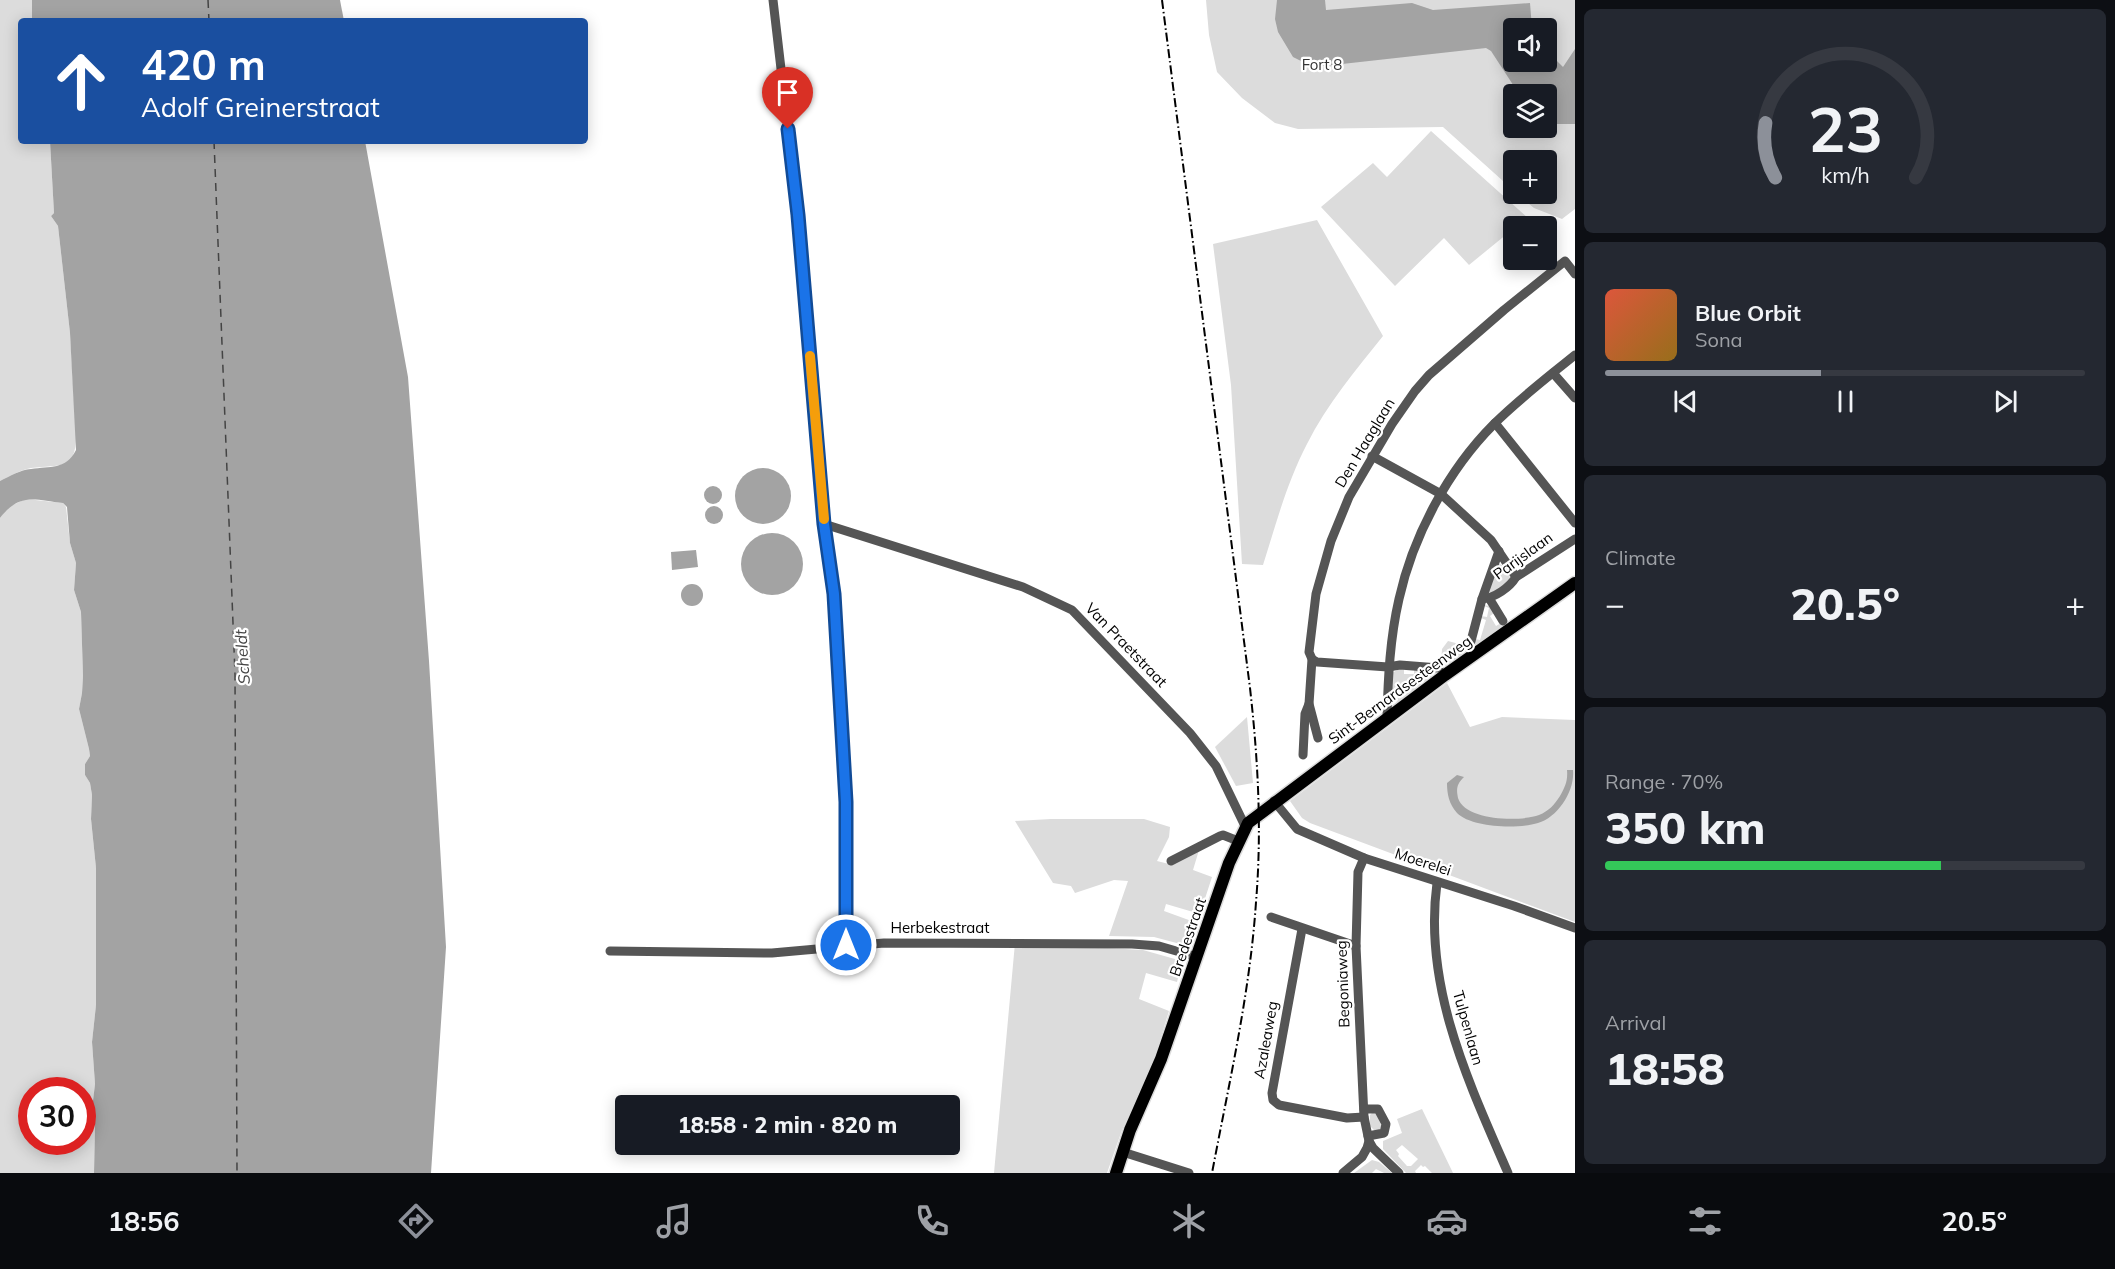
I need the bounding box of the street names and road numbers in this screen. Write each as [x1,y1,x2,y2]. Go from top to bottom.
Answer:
street label: Den Haaglaan [1330,395,1399,491]
street label: Parijslaan [1489,528,1556,584]
street label: Van Praetstraat [1081,599,1171,691]
street label: Sint-Bernardsesteenweg [1324,631,1475,748]
street label: Moerelei [1392,843,1454,880]
street label: Bredestraat [1165,895,1210,979]
street label: Herbekestraat [890,918,990,937]
street label: Begoniaweg [1331,940,1354,1028]
street label: Tulpenlaan [1449,988,1488,1067]
street label: Azaleaweg [1249,1000,1282,1080]

